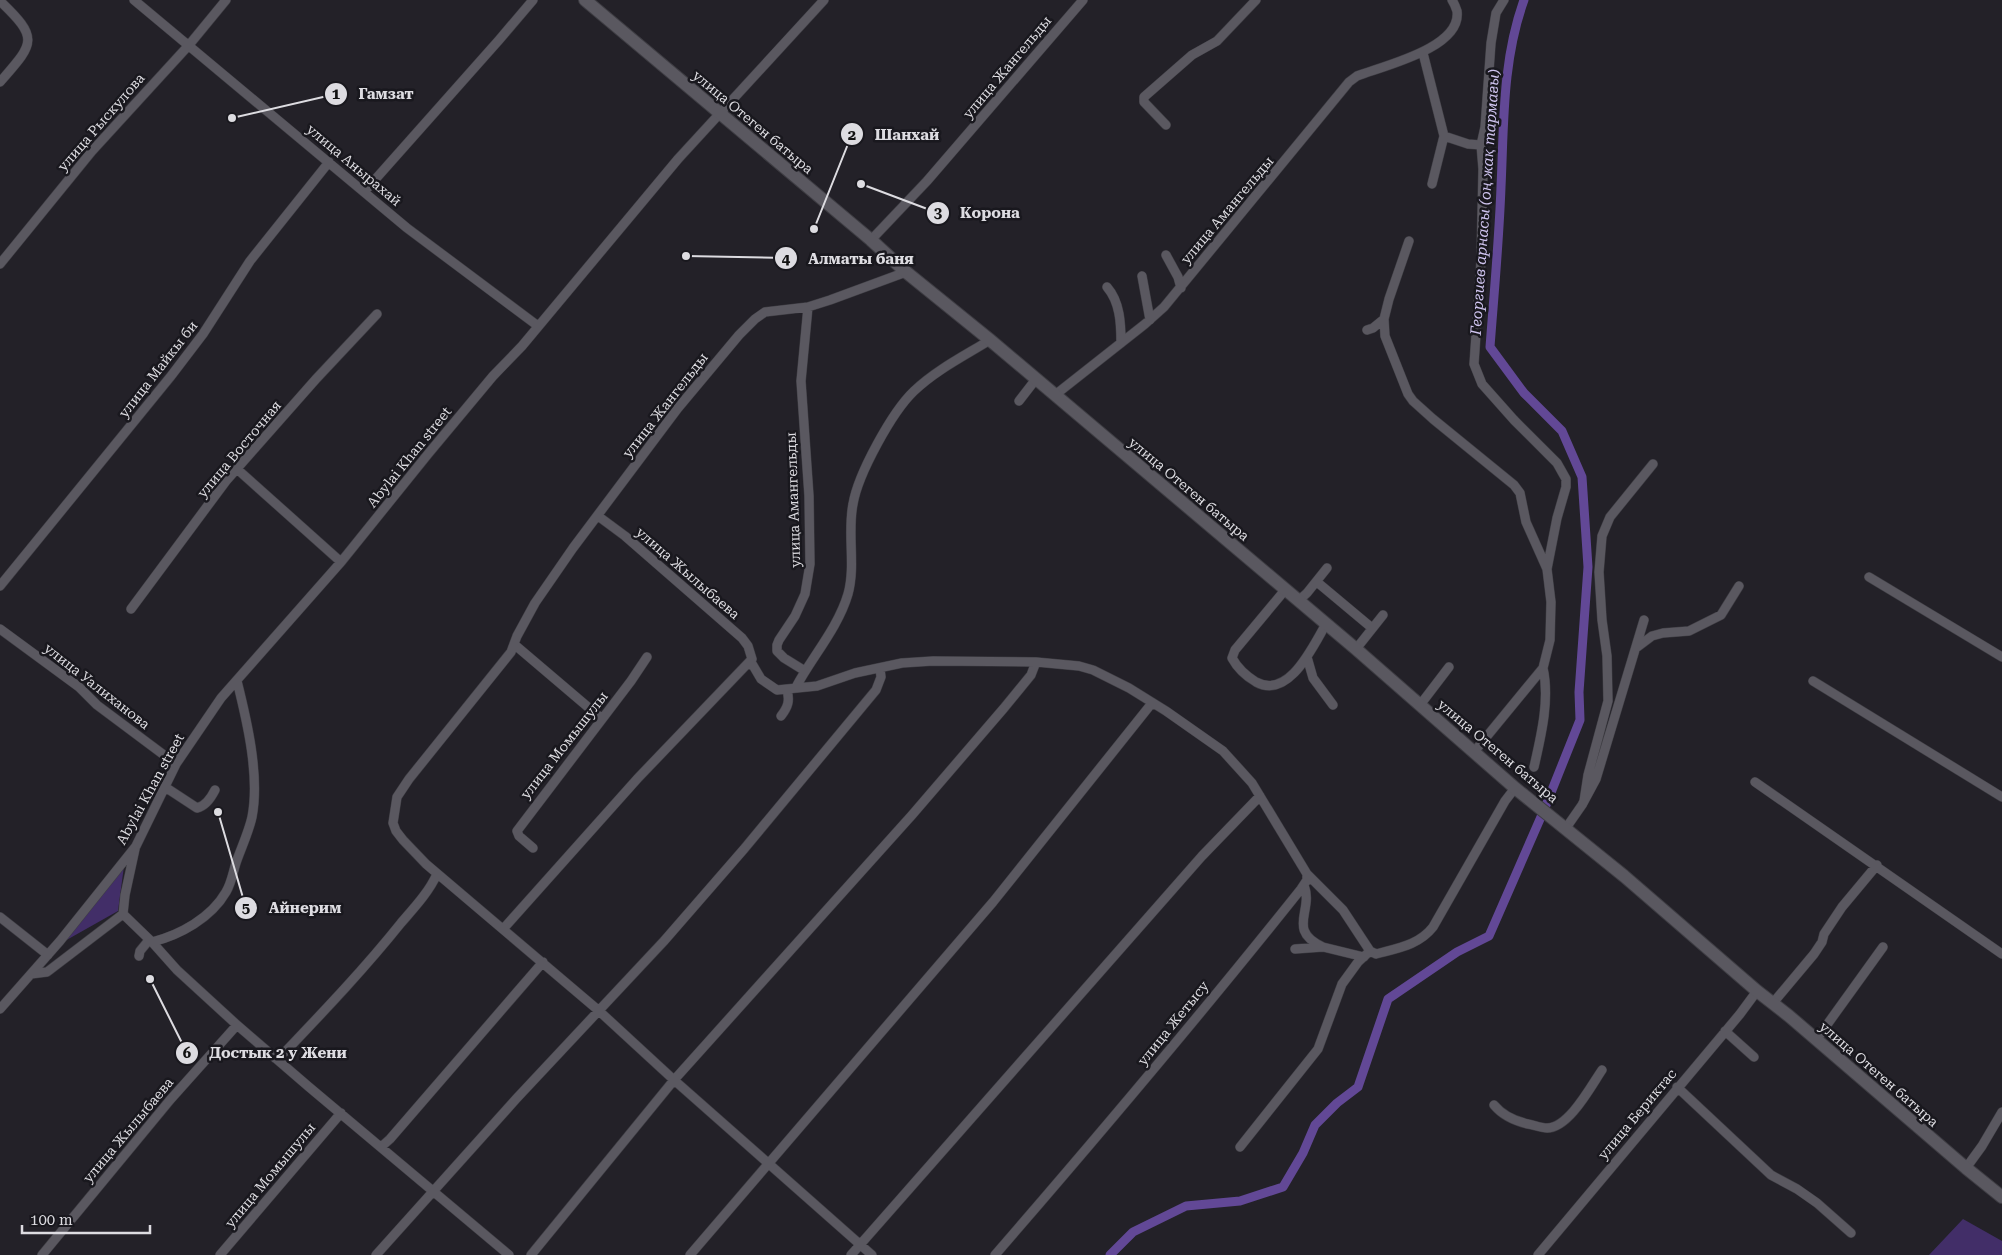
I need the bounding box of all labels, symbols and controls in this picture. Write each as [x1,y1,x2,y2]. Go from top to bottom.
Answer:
street label: улица Жангельды [960,13,1054,121]
street label: улица Отеген батыра [690,67,817,177]
water label: Георгиев арнасы (оң жақ тармағы) [1467,68,1503,337]
street label: улица Рыскулова [54,70,148,174]
callout: Гамзат [324,79,424,109]
text: 1 [332,85,341,103]
text: Гамзат [358,85,414,103]
callout: Шанхай [839,119,949,149]
street label: улица Анырахай [303,121,405,209]
text: 2 [848,126,856,144]
text: Шанхай [875,126,939,144]
street label: улица Амангельды [1177,153,1277,267]
callout: Корона [925,198,1030,228]
text: 3 [934,204,943,222]
text: Корона [960,204,1020,222]
callout: Алматы баня [773,243,924,273]
text: 4 [782,250,791,268]
text: Алматы баня [808,250,914,268]
street label: улица Майкы би [115,318,201,420]
street label: улица Жангельды [619,349,711,461]
street label: улица Восточная [194,397,284,501]
street label: Abylai Khan street [364,404,454,510]
street label: улица Амангельды [783,432,803,568]
street label: улица Отеген батыра [1126,434,1253,544]
street label: улица Жылыбаева [633,524,743,623]
street label: улица Уалиханова [41,640,153,732]
street label: улица Момышулы [517,688,611,802]
street label: улица Отеген батыра [1435,696,1562,806]
street label: Abylai Khan street [113,731,187,847]
callout: Айнерим [234,893,351,923]
text: 5 [242,899,250,917]
text: Айнерим [269,899,341,917]
street label: улица Жетысу [1134,977,1212,1068]
street label: улица Отеген батыра [1816,1018,1942,1130]
callout: Достык 2 у Жени [174,1038,357,1068]
text: 6 [183,1044,192,1062]
text: Достык 2 у Жени [209,1044,347,1062]
street label: улица Бериктас [1595,1065,1680,1162]
street label: улица Жылыбаева [79,1074,177,1186]
street label: улица Момышулы [221,1119,319,1231]
scale bar [22,1202,150,1234]
text: 100 m [30,1211,73,1229]

